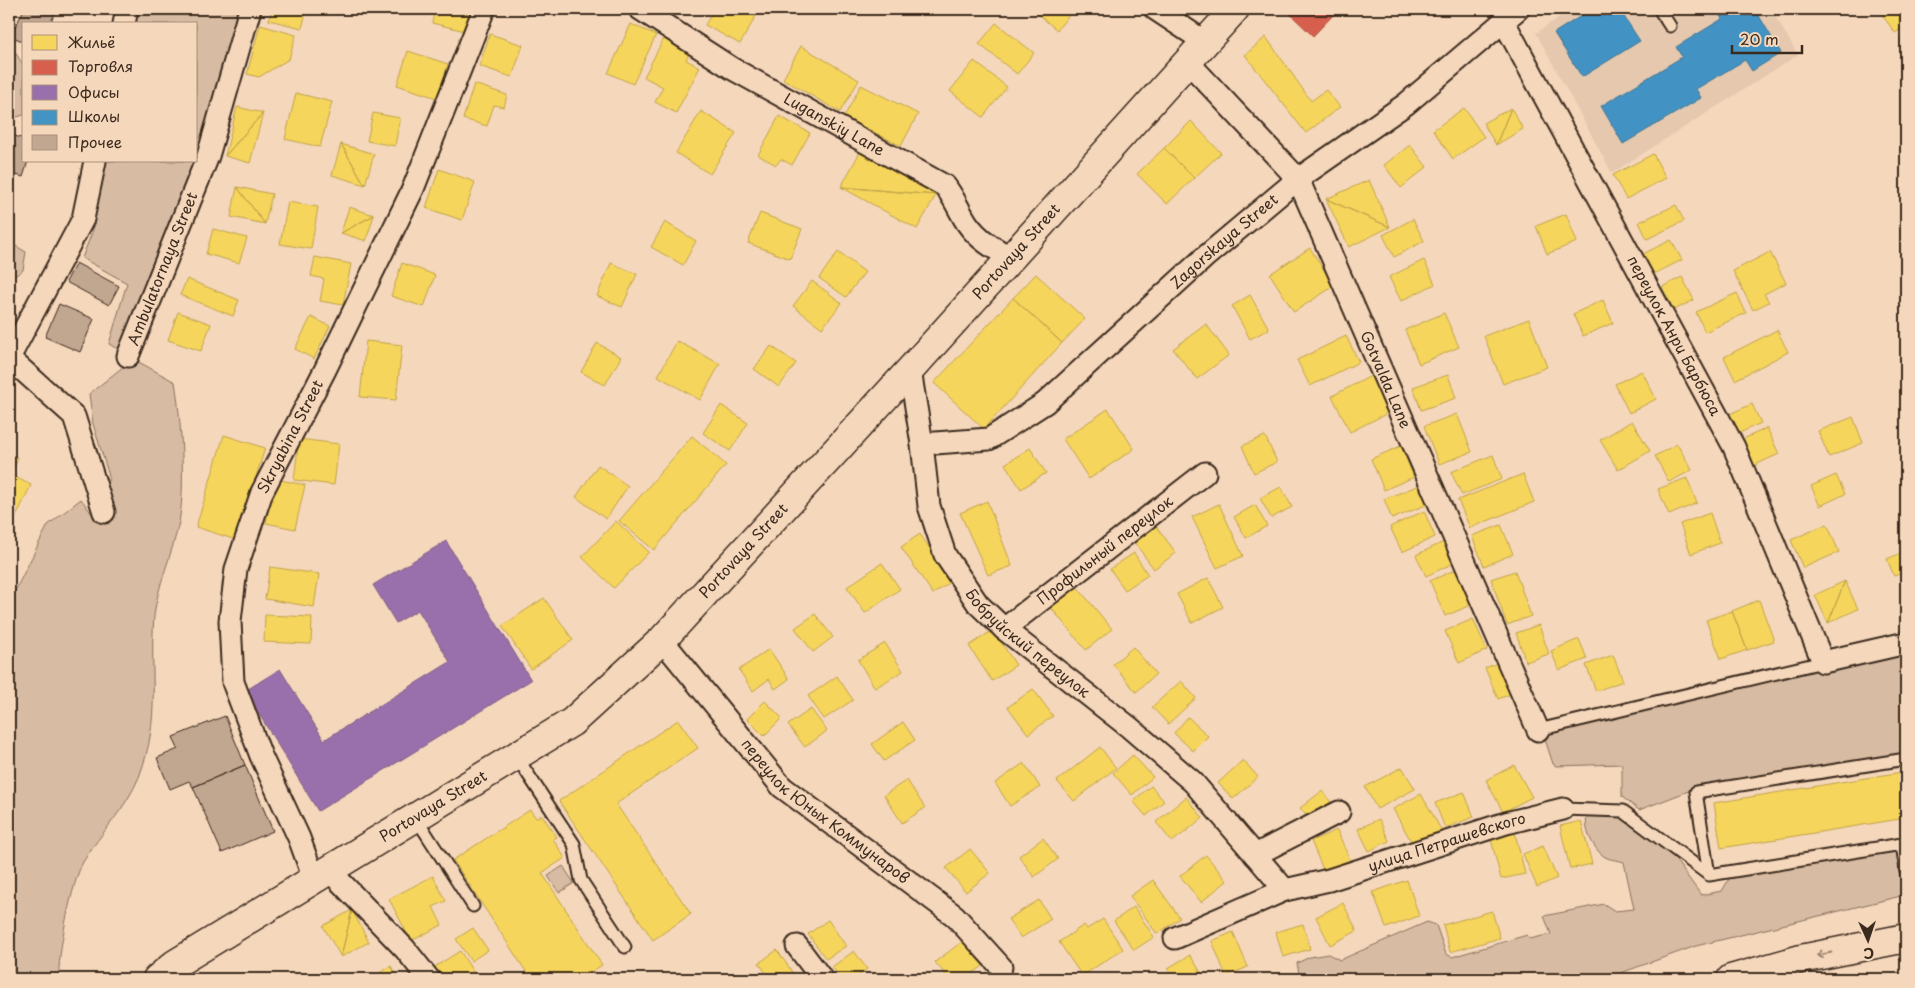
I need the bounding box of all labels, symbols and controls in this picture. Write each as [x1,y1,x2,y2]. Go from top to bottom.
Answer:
legend [22,22,198,162]
scale bar [1732,22,1802,54]
text: 20 m [1740,27,1779,50]
text: Жильё [67,30,115,53]
text: Торговля [68,54,133,77]
text: Офисы [68,80,120,103]
street label: Luganskiy Lane [780,86,889,161]
text: Школы [68,104,120,127]
text: Прочее [68,130,122,153]
street label: Ambulatornaya Street [121,188,203,348]
street label: Zagorskaya Street [1164,188,1282,294]
street label: Portovaya Street [966,198,1065,304]
street label: переулок Анри Барбюса [1622,251,1728,420]
street label: Gotvalda Lane [1355,327,1418,432]
street label: Skryabina Street [250,375,328,497]
street label: Профильный переулок [1031,489,1177,610]
street label: Portovaya Street [693,497,792,603]
street label: Бобруйский переулок [961,583,1096,703]
street label: переулок Юных Коммунаров [737,733,915,888]
street label: Portovaya Street [374,764,491,847]
street label: улица Петрашевского [1365,806,1528,877]
north arrow [1842,916,1892,966]
text: С [1863,943,1875,964]
one-way arrow [1817,950,1833,960]

